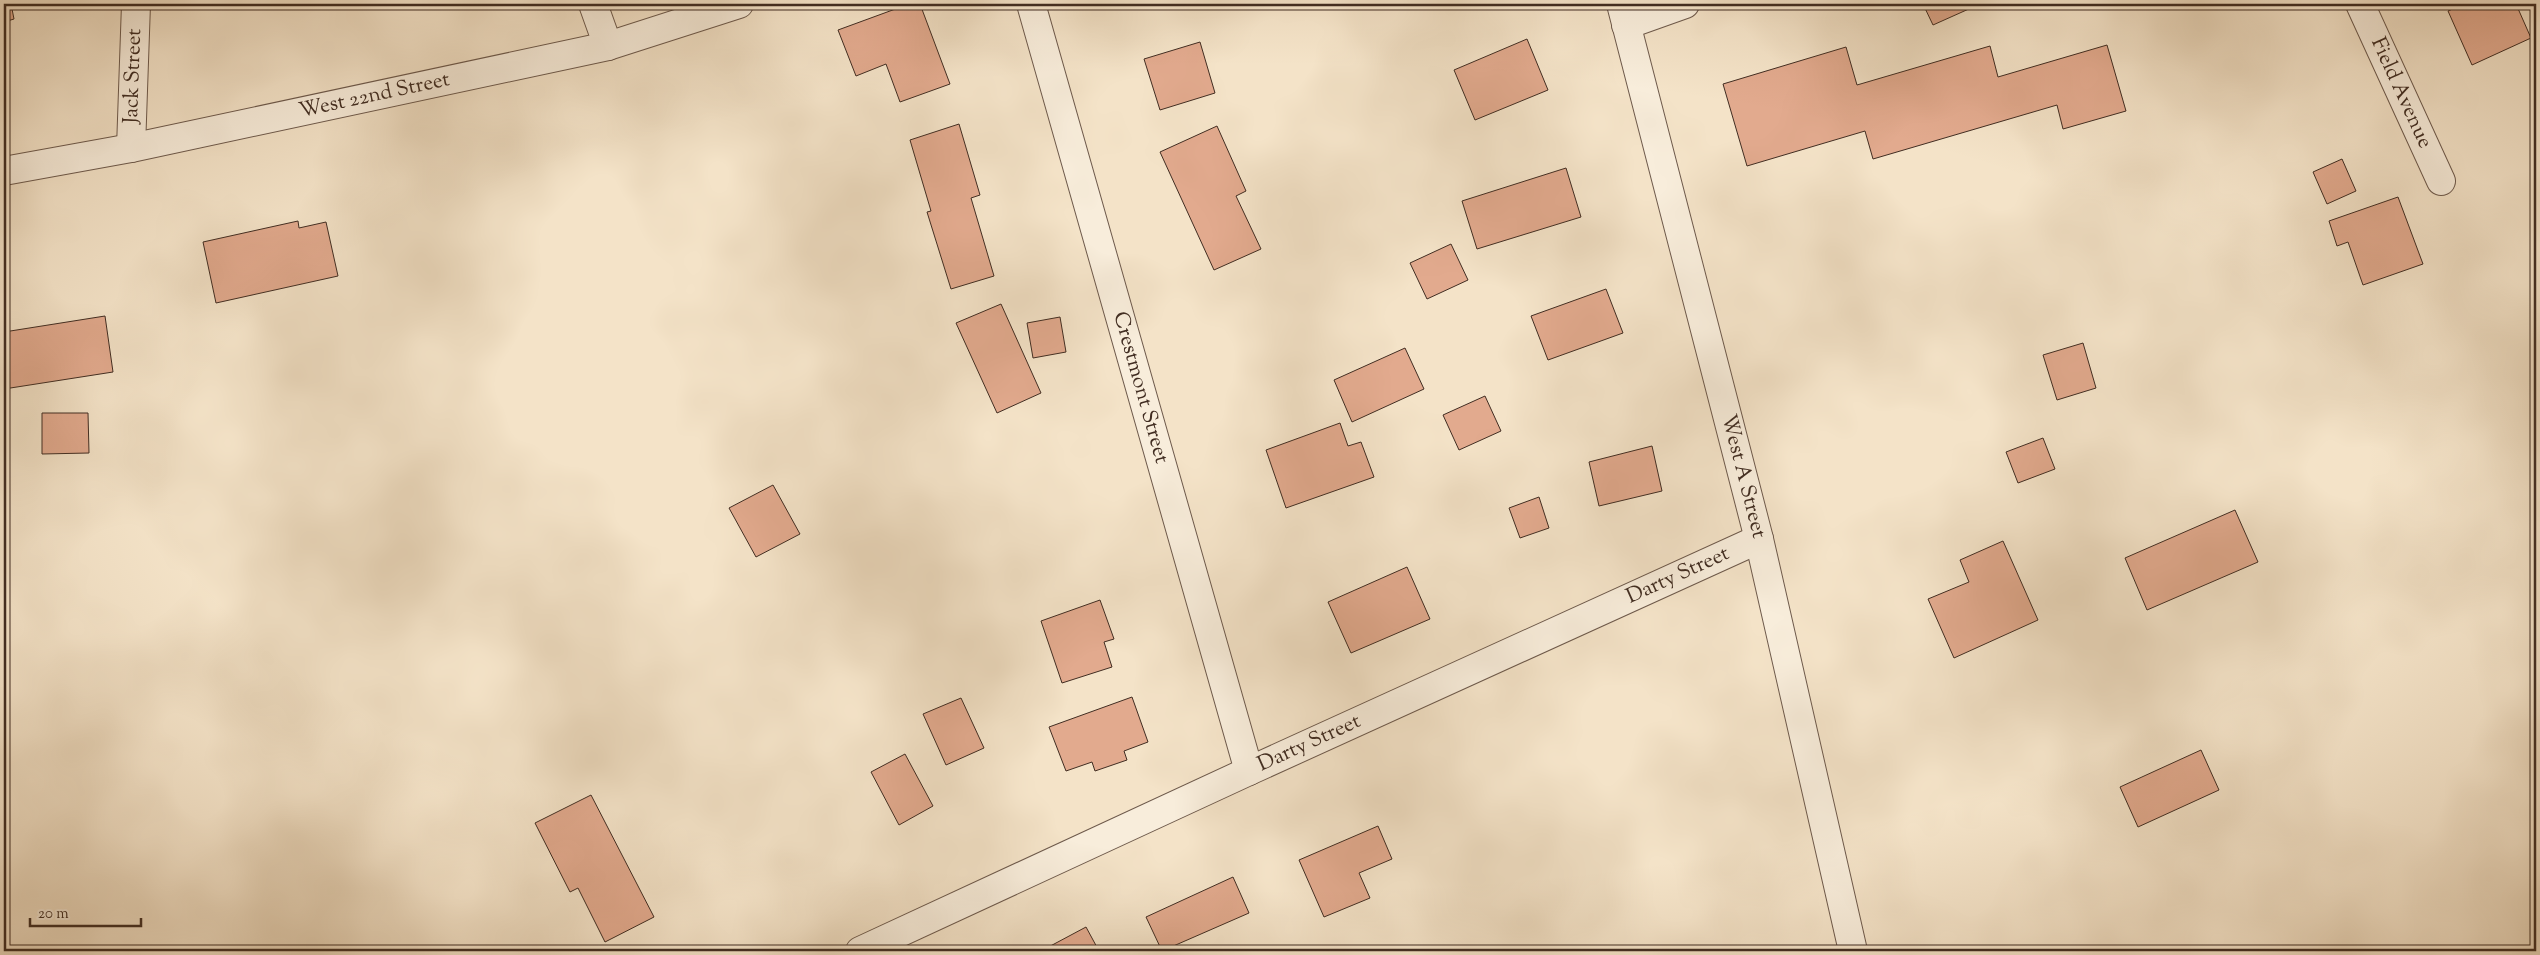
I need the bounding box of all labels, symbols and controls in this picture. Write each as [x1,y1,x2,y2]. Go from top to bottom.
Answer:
street label: Jack Street [117,28,150,125]
street label: Field Avenue [2362,33,2439,154]
street label: West 22nd Street [296,65,453,127]
street label: Crestmont Street [1104,308,1176,467]
street label: West A Street [1713,411,1773,542]
street label: Darty Street [1622,539,1734,612]
street label: Darty Street [1253,707,1366,780]
scale bar [30,895,141,927]
text: 20 m [38,904,69,925]

